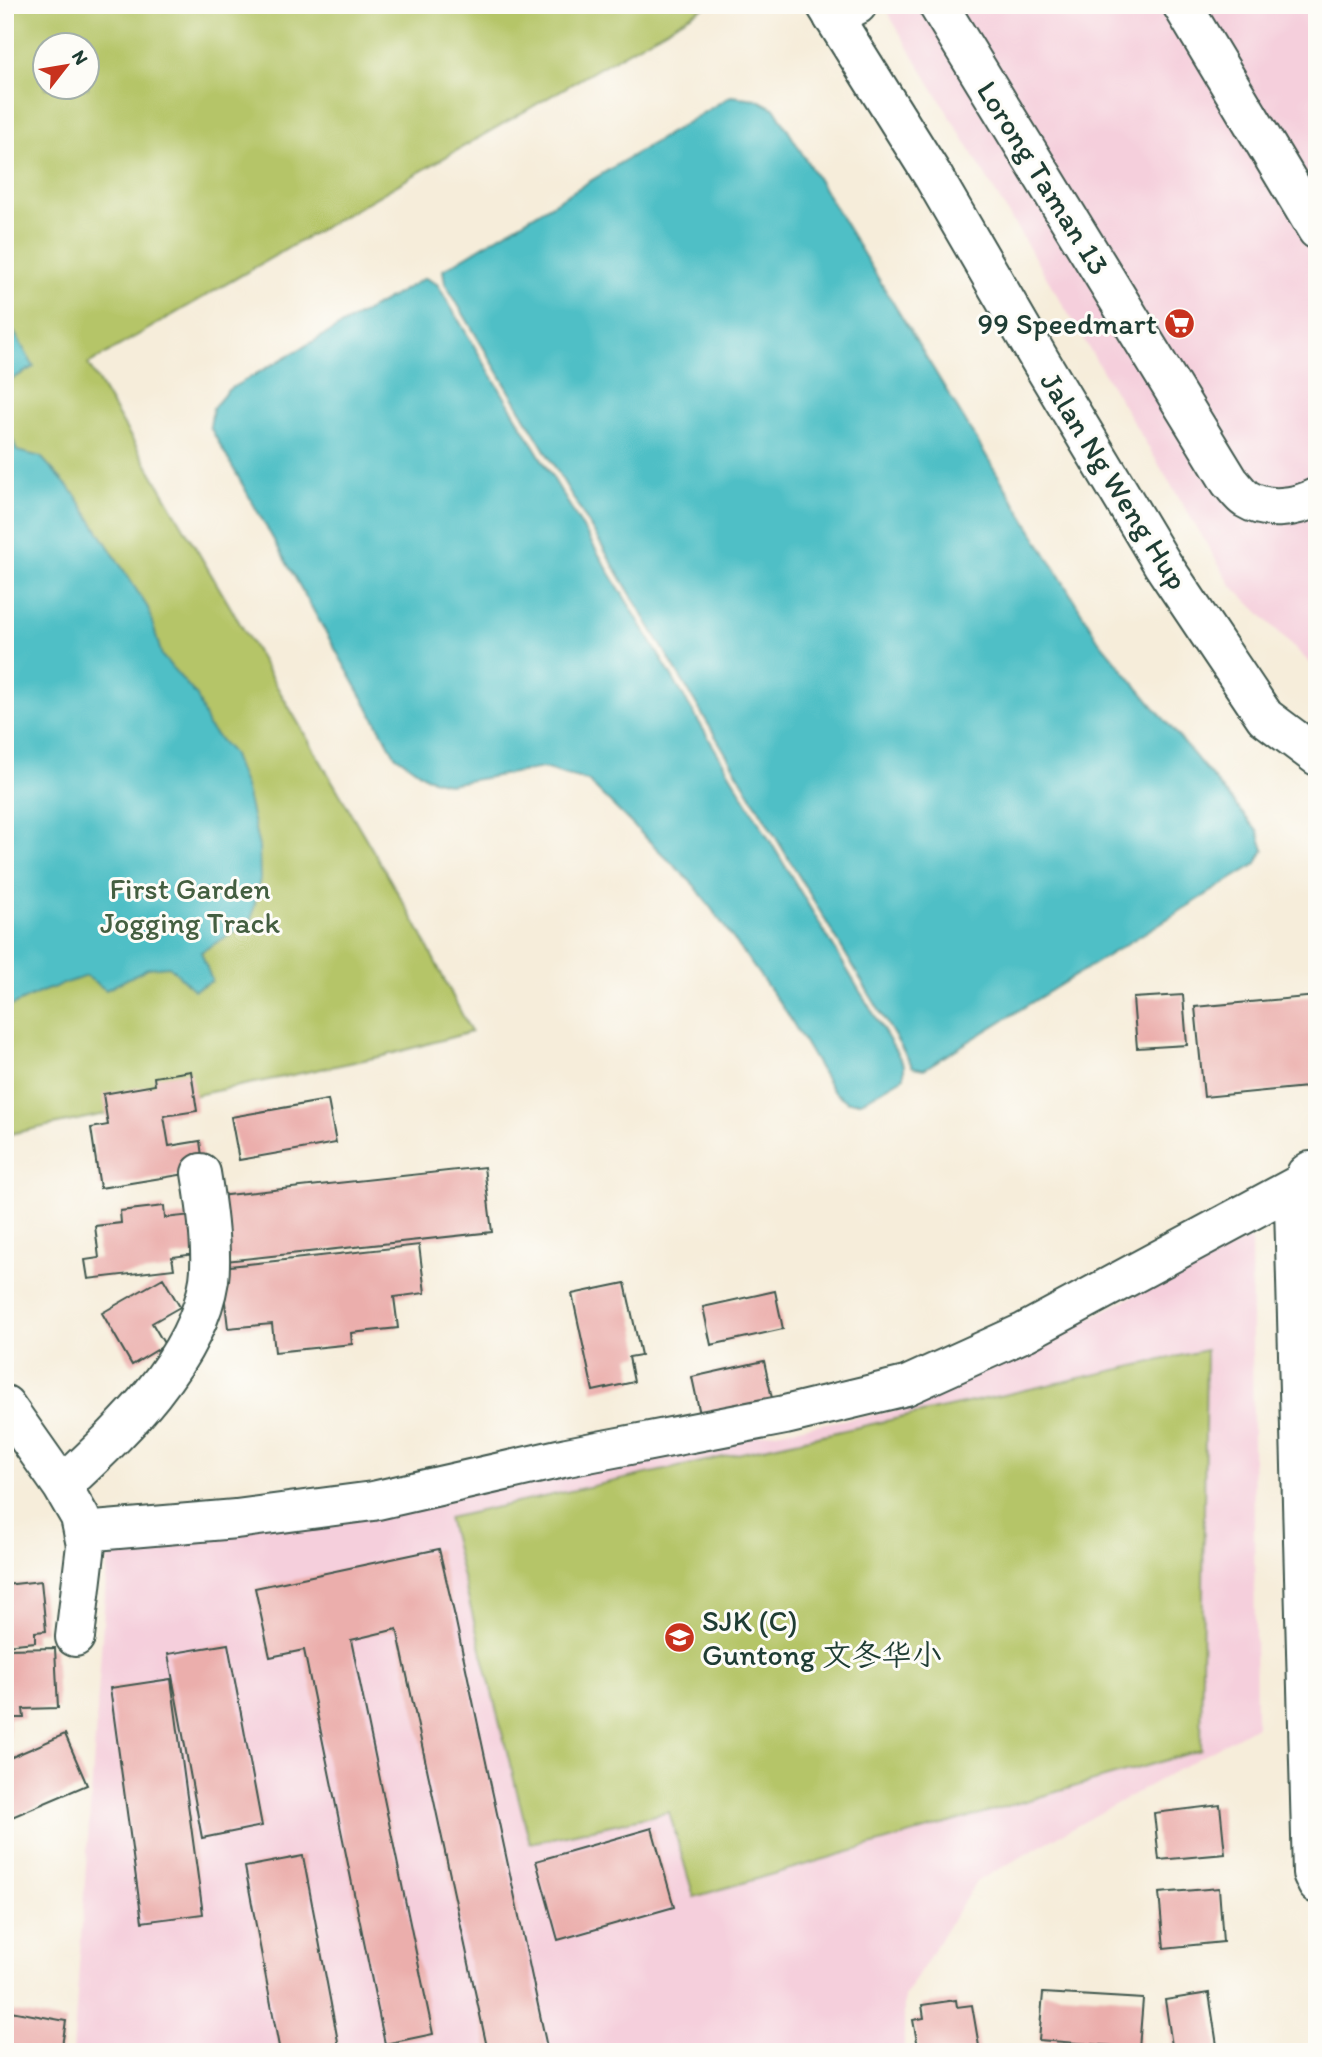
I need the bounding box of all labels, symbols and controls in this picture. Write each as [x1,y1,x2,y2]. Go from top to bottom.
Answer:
north arrow [32,32,102,102]
text: N [67,46,93,69]
street label: Lorong Taman 13 [969,74,1118,282]
place label: 99 Speedmart [978,305,1157,342]
supermarket icon: 99 Speedmart [1163,307,1197,341]
street label: Jalan Ng Weng Hup [1033,365,1196,597]
park label: First Garden Jogging Track [100,870,281,941]
place label: SJK (C) Guntong 文冬华小 [702,1602,942,1673]
school or university icon: SJK (C) Guntong 文冬华小 [662,1621,696,1655]

